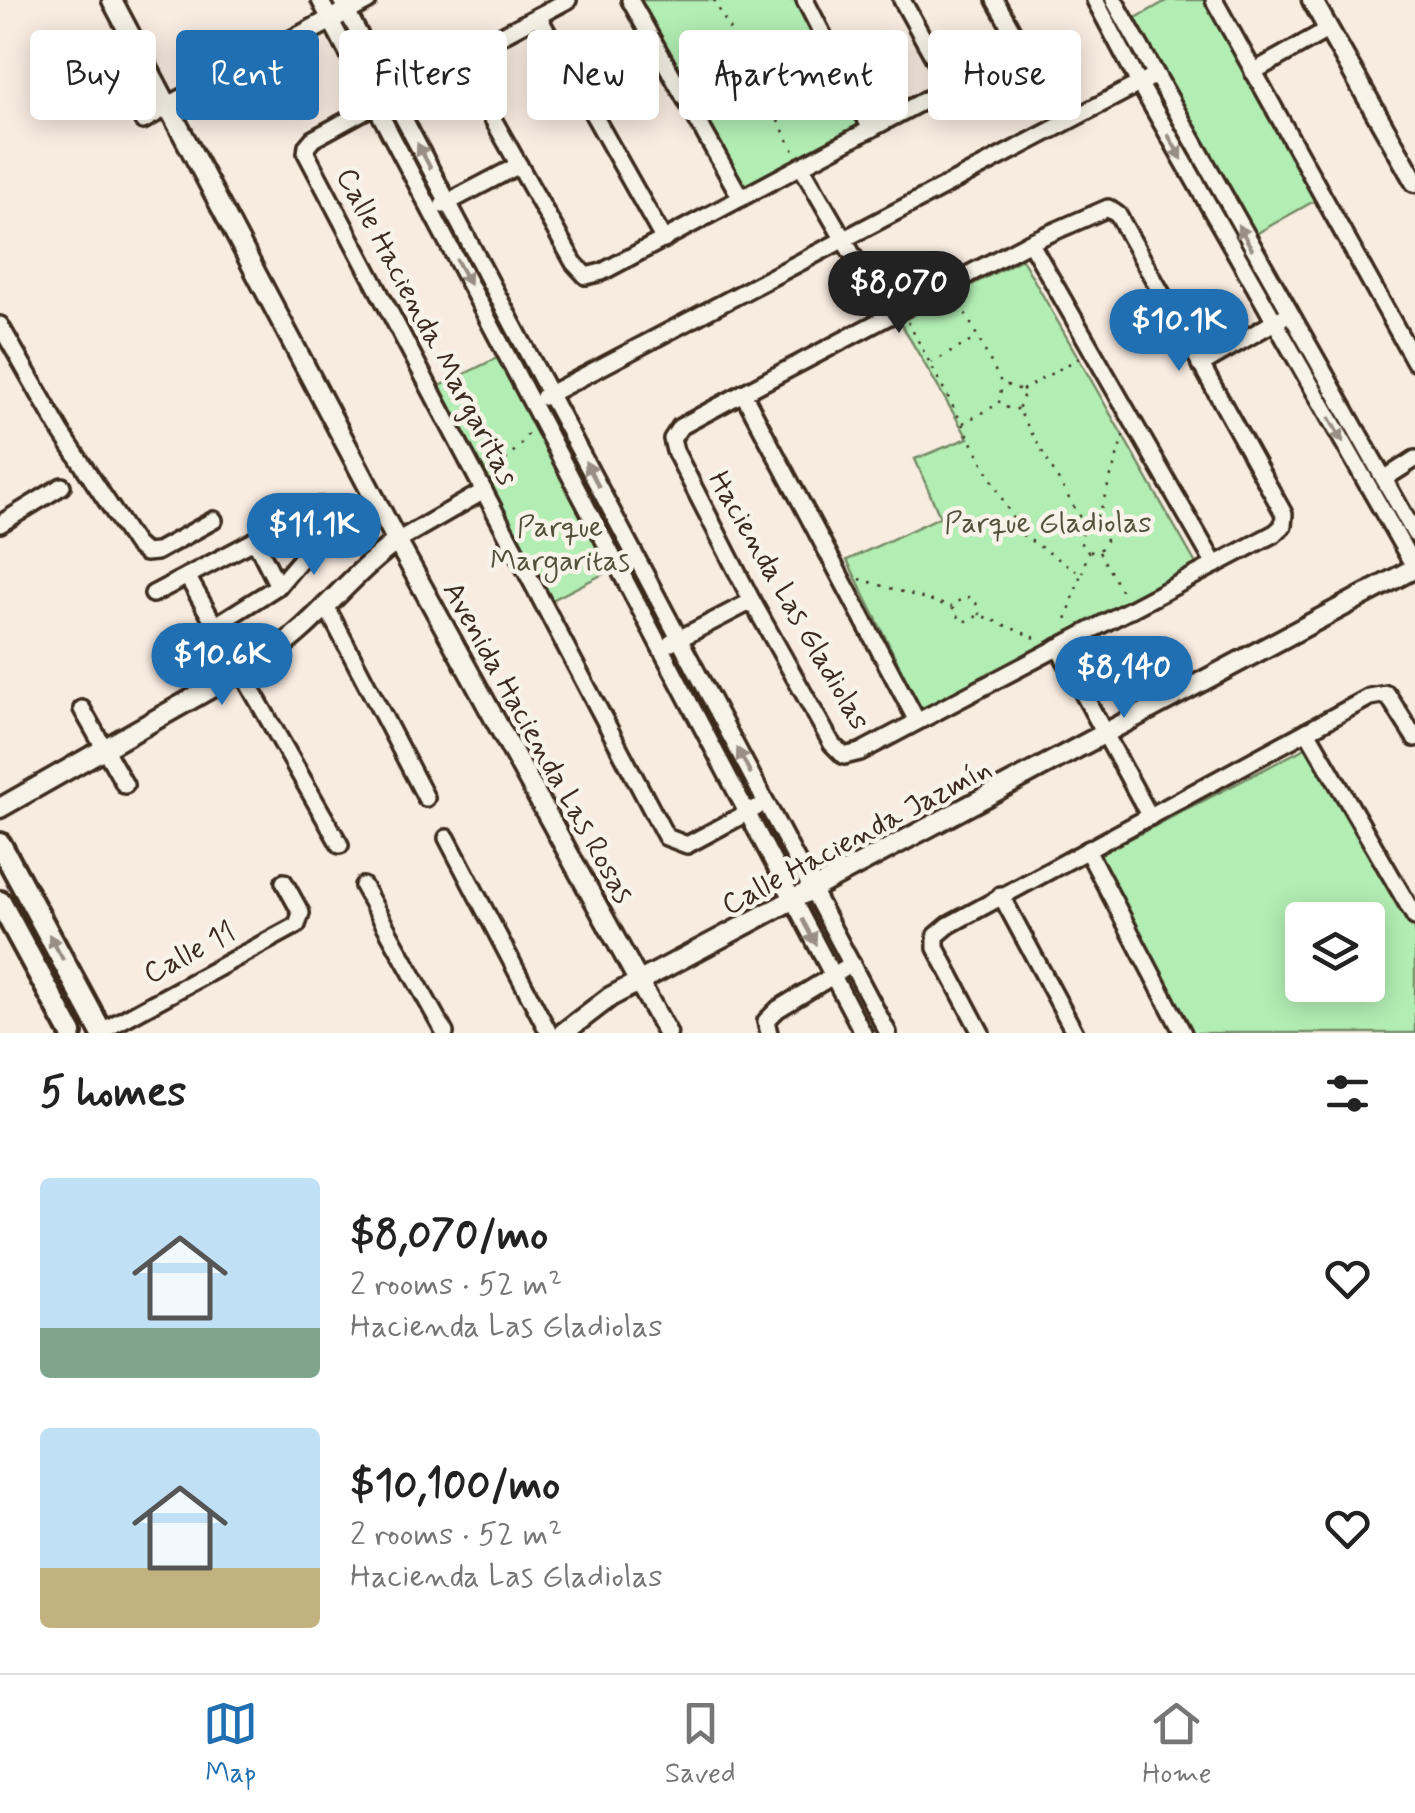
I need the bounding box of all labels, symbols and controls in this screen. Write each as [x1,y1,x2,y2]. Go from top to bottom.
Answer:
chip: Buy [30,30,156,120]
chip: Rent [176,30,319,120]
chip: Filters [339,30,507,120]
chip: New [527,30,659,120]
chip: Apartment [679,30,908,120]
chip: House [928,30,1081,120]
one-way arrow [1166,133,1184,161]
one-way arrow [416,141,433,170]
street label: Calle Hacienda Margaritas [326,161,527,492]
one-way arrow [1237,223,1255,251]
pin: $8,070 [818,251,980,336]
one-way arrow [454,258,471,287]
text: $8,070 [850,262,948,304]
pin: $10.1K [1098,289,1260,374]
text: $10.1K [1132,300,1226,342]
one-way arrow [1327,415,1344,444]
one-way arrow [584,460,602,488]
street label: Hacienda Las Gladiolas [699,464,879,737]
pin: $11.1K [233,493,395,578]
text: $11.1K [269,504,359,546]
park label: Parque Gladiolas [944,504,1152,543]
park label: Parque Margaritas [490,508,630,583]
street label: Avenida Hacienda Las Rosas [433,575,642,910]
pin: $10.6K [141,623,303,708]
text: $10.6K [173,634,271,676]
pin: $8,140 [1043,636,1205,721]
text: $8,140 [1077,647,1171,689]
one-way arrow [736,747,753,776]
street label: Calle Hacienda Jazmín [715,750,998,925]
map controls [1285,902,1385,1002]
button: layers [1285,902,1385,1002]
street label: Calle 11 [137,913,243,994]
one-way arrow [800,917,817,946]
one-way arrow [48,933,65,962]
text: 5 homes [40,1066,186,1121]
icon: filters [1320,1066,1375,1121]
text: $8,070/mo [350,1209,548,1264]
icon: home [120,1218,240,1338]
icon: heart [1320,1251,1375,1306]
text: 2 rooms · 52 m² [350,1264,562,1306]
text: Hacienda Las Gladiolas [350,1306,662,1348]
text: $10,100/mo [350,1459,560,1514]
icon: home [120,1468,240,1588]
icon: heart [1320,1501,1375,1556]
text: 2 rooms · 52 m² [350,1514,562,1556]
text: Hacienda Las Gladiolas [350,1556,662,1598]
tab: Map [203,1696,258,1793]
tab: Saved [665,1696,736,1793]
tab: Home [1142,1696,1212,1793]

